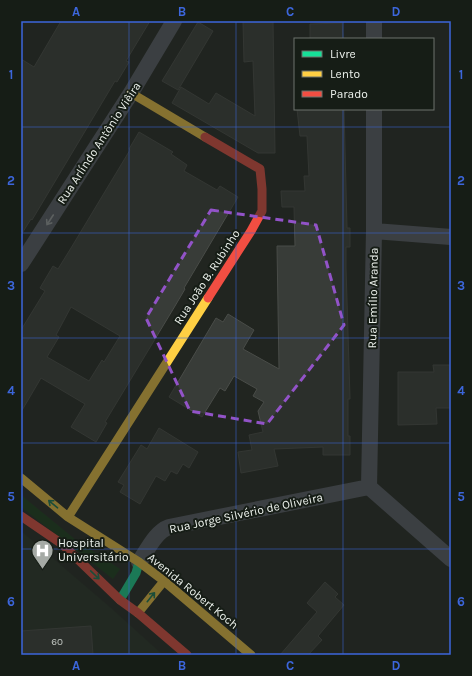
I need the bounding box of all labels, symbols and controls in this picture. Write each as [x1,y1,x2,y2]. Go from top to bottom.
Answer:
text: A [72,4,80,19]
text: B [178,4,186,19]
text: C [286,4,294,19]
text: D [392,4,401,19]
legend [294,38,434,110]
text: Livre [330,47,356,61]
text: 1 [9,67,13,82]
text: Lento [330,67,360,81]
text: 1 [459,67,463,82]
street label: Rua Arlíndo Antônio Viêira [54,79,144,207]
text: Parado [330,87,368,101]
text: 2 [7,173,15,188]
text: 2 [457,173,465,188]
one-way arrow [45,214,53,226]
street label: Rua João B. Rubinho [171,227,243,327]
street label: Rua Emílio Aranda [365,248,381,348]
text: 3 [7,278,15,293]
text: 3 [457,278,465,293]
text: 4 [7,383,15,398]
text: 4 [457,383,465,398]
text: 5 [7,489,15,504]
text: 5 [457,489,465,504]
street label: Rua Jorge Silvério de Oliveira [168,490,324,536]
one-way arrow [47,500,58,509]
place label: Hospital Universitário [58,536,129,564]
hospital icon: Hospital Universitário [30,537,56,570]
street label: Avenida Robert Koch [145,550,241,632]
one-way arrow [90,570,100,580]
one-way arrow [147,591,155,602]
text: 6 [7,594,15,609]
text: 6 [457,594,465,609]
house number: 60 [51,636,63,648]
text: A [72,658,80,673]
text: B [178,658,186,673]
text: C [286,658,294,673]
text: D [392,658,401,673]

